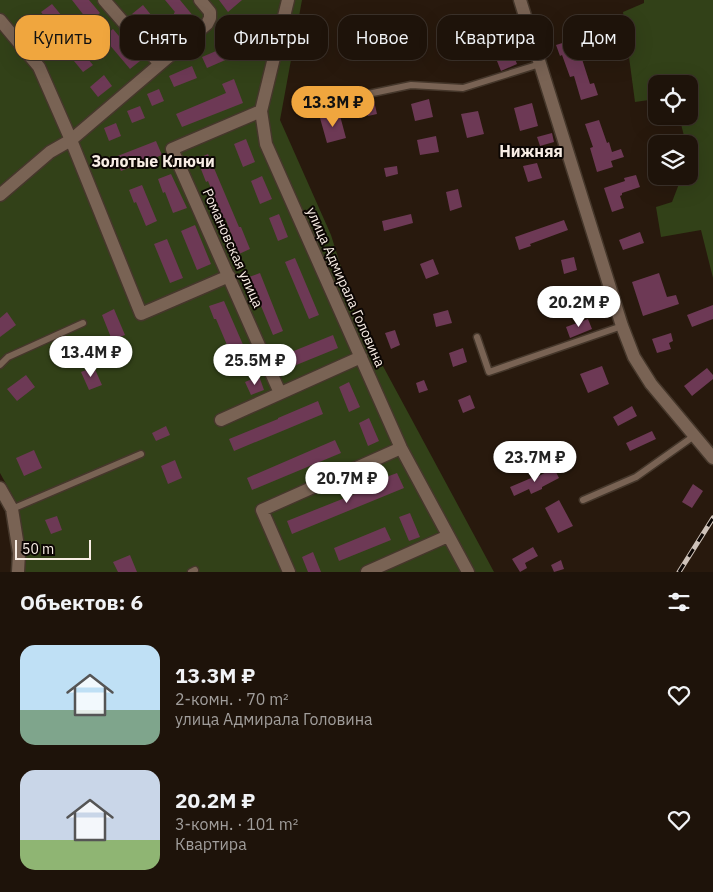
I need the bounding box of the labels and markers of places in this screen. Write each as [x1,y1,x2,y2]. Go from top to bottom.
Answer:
pin: 13.3M ₽ [287,86,379,128]
pin: 20.2M ₽ [533,286,625,328]
pin: 13.4M ₽ [45,336,137,378]
pin: 25.5M ₽ [209,344,301,386]
pin: 23.7M ₽ [489,440,581,483]
pin: 20.7M ₽ [301,462,393,504]

